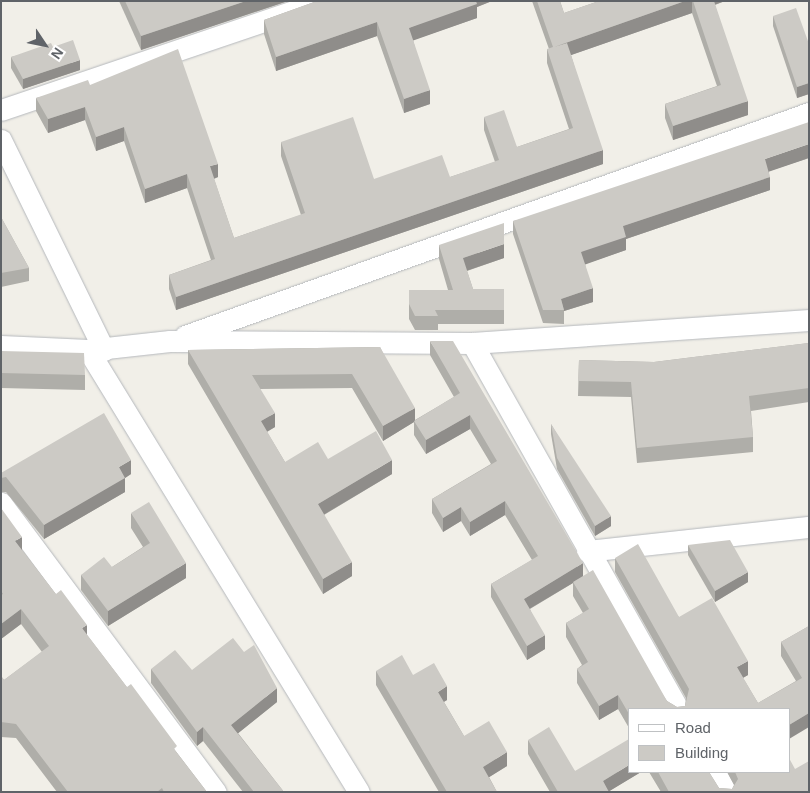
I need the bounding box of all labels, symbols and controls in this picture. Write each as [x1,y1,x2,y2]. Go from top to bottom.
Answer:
north arrow [20,20,70,70]
text: N [48,45,67,62]
legend [628,708,790,773]
text: Road [675,719,711,736]
text: Building [675,744,728,761]

